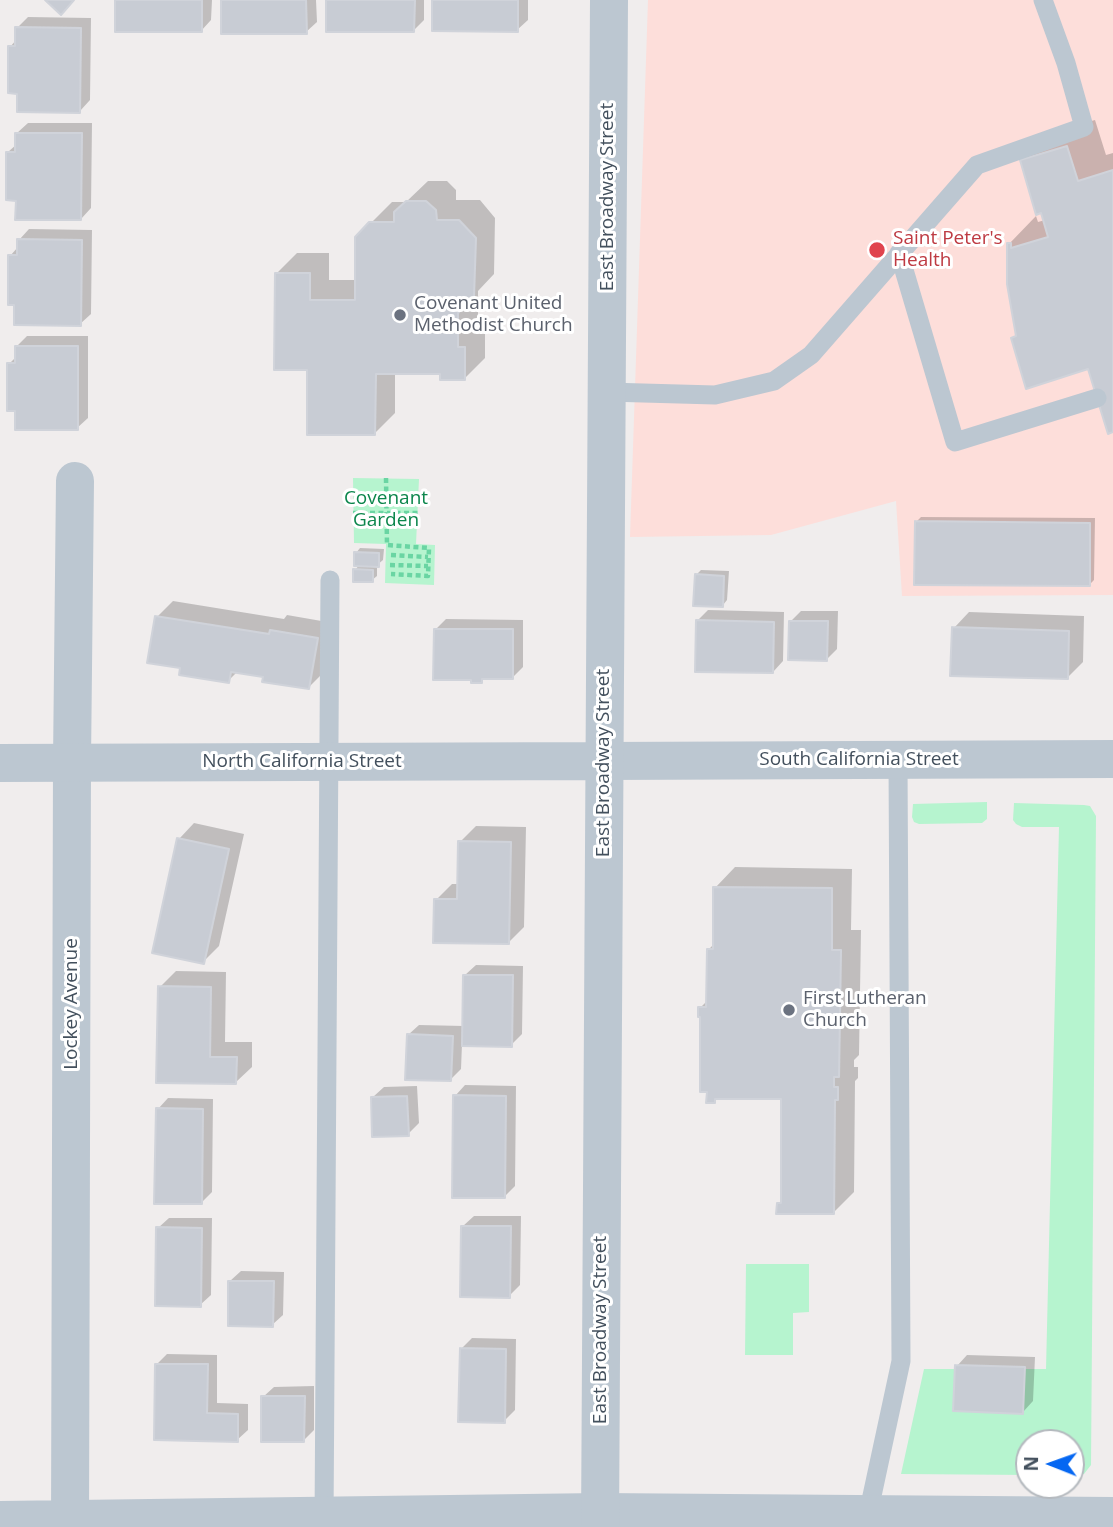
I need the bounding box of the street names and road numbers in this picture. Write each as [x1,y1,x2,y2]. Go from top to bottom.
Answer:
street label: East Broadway Street [597,103,619,291]
street label: East Broadway Street [593,669,615,857]
street label: South California Street [759,749,959,771]
street label: North California Street [202,751,402,773]
street label: Lockey Avenue [61,938,83,1070]
street label: East Broadway Street [590,1236,612,1424]

